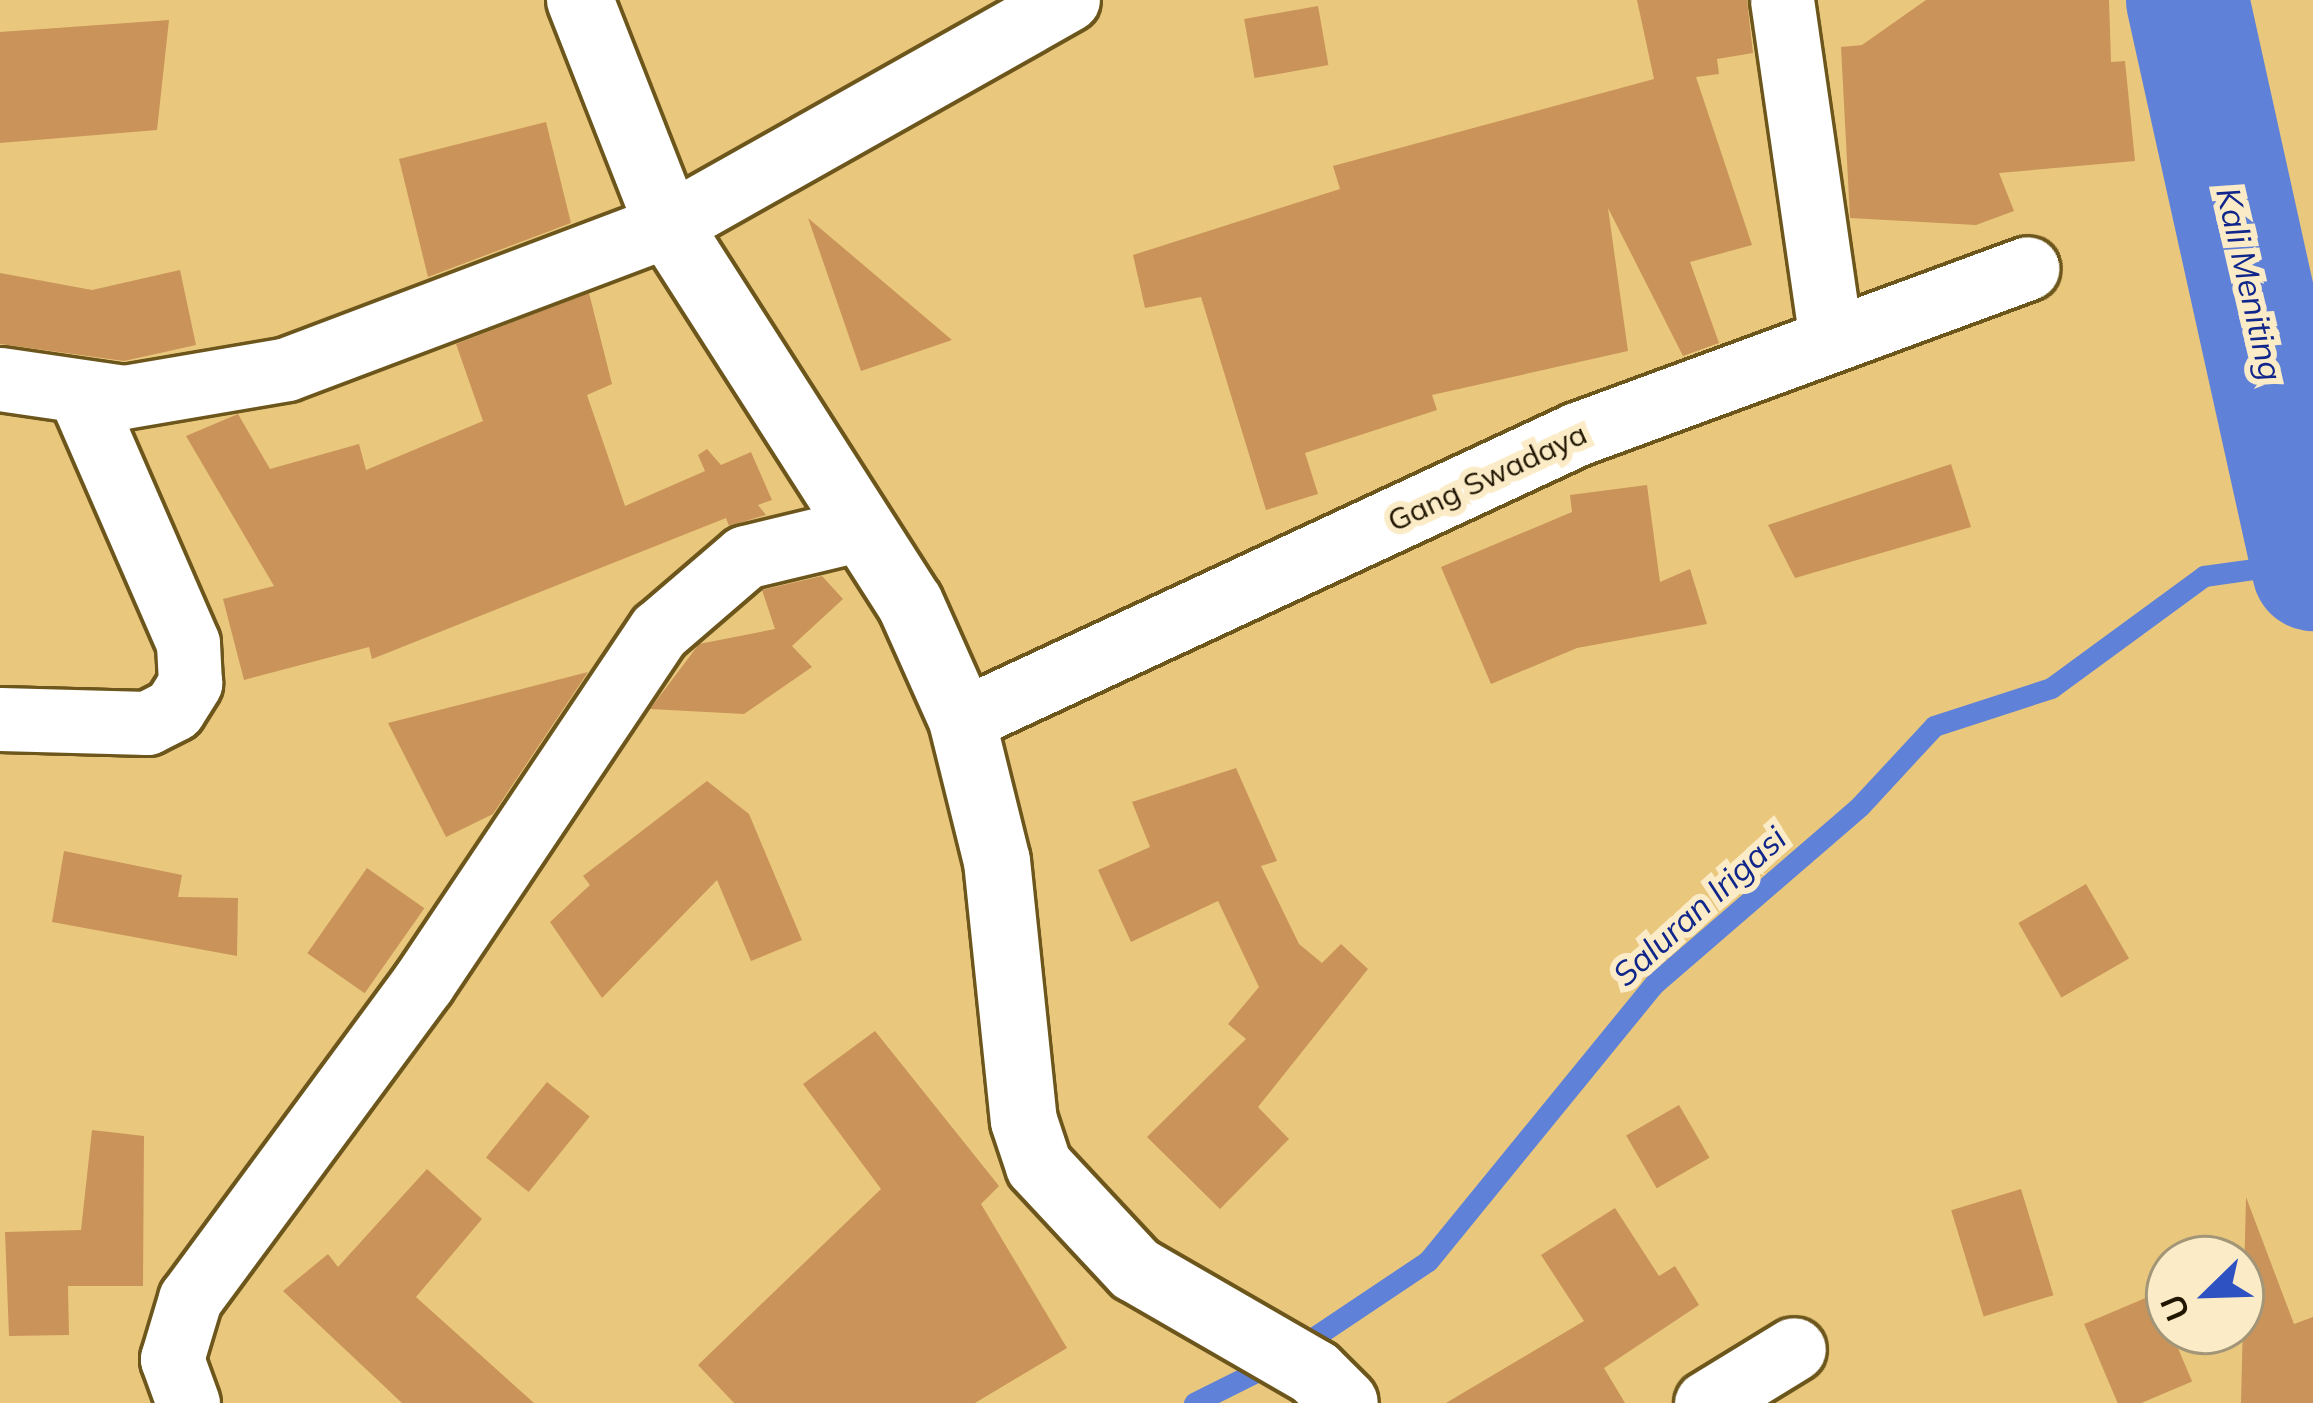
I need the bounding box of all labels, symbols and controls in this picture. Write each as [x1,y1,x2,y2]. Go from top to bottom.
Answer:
water label: Kali Meniting [2209,184,2291,384]
street label: Gang Swadaya [1382,415,1592,539]
water label: Saluran Irigasi [1604,818,1794,994]
north arrow [2145,1235,2265,1355]
text: U [2151,1289,2198,1327]

